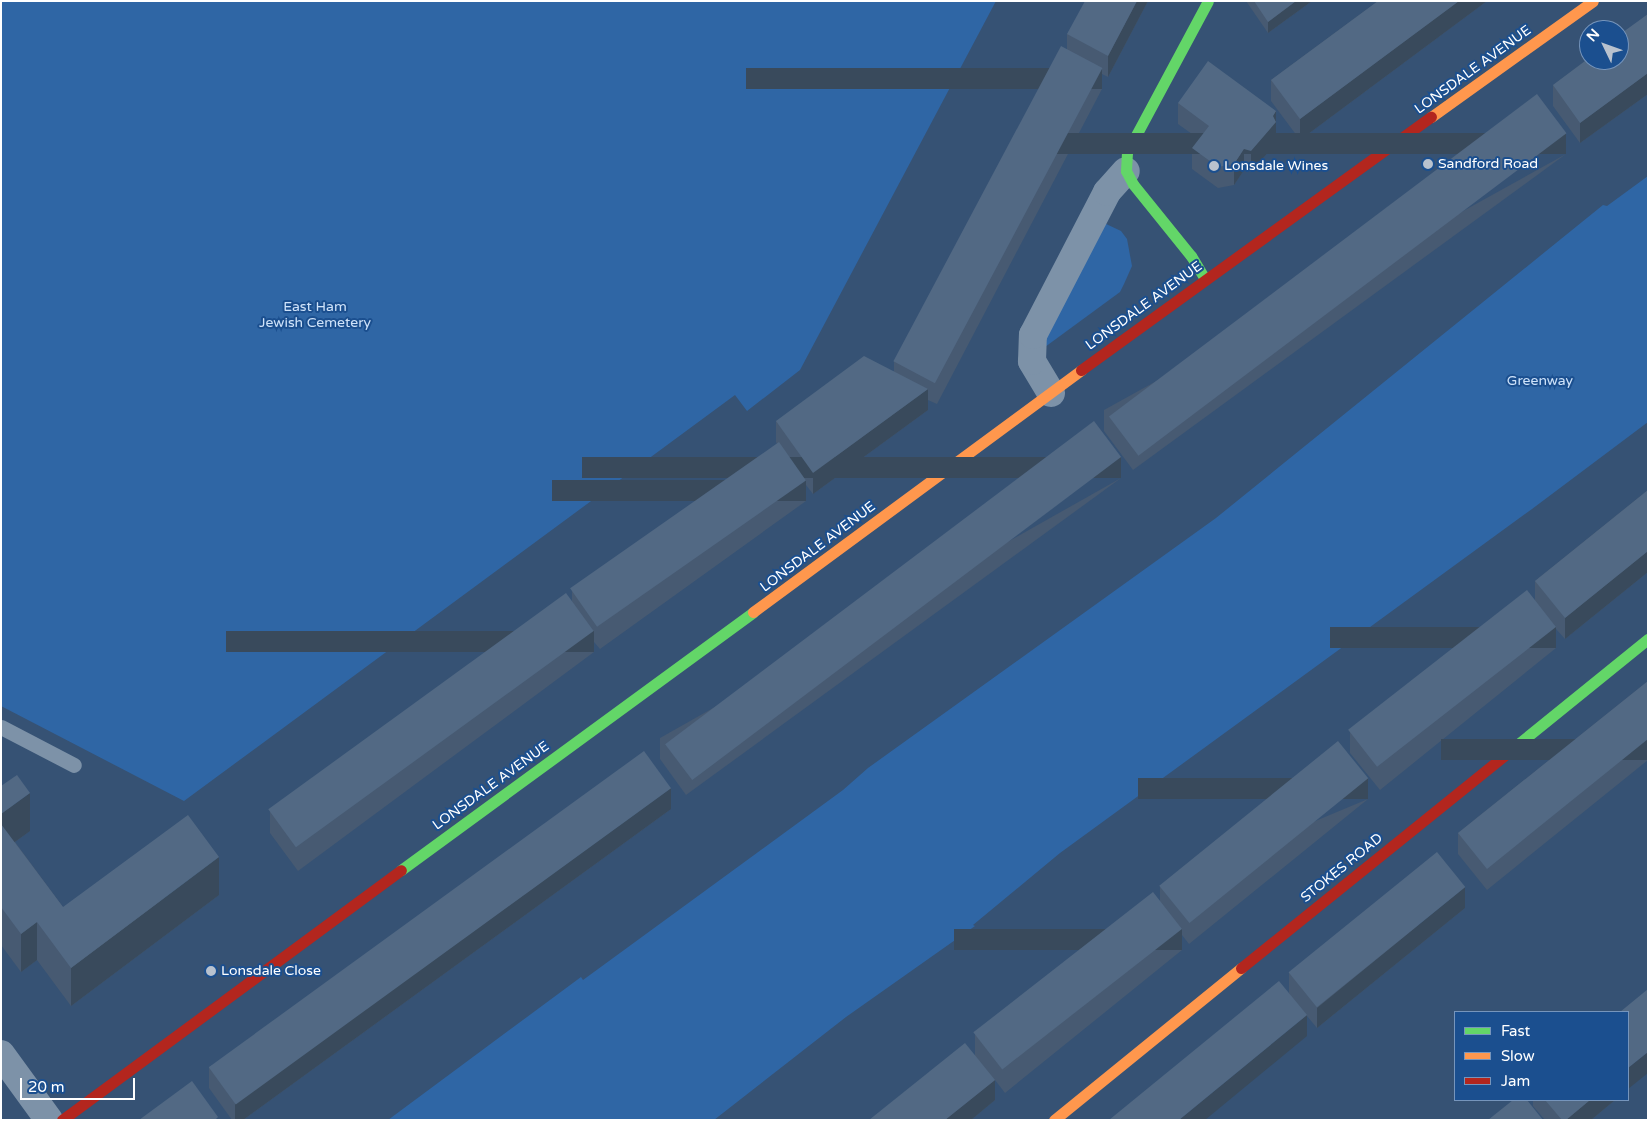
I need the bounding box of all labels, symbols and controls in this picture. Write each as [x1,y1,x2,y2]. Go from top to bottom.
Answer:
north arrow [1579,20,1629,70]
street label: LONSDALE AVENUE [1411,22,1535,118]
text: N [1583,25,1603,45]
place label: Sandford Road [1438,156,1538,172]
place label: Lonsdale Wines [1224,158,1328,174]
marker: Sandford Road [1422,158,1434,170]
marker: Lonsdale Wines [1208,160,1220,172]
street label: LONSDALE AVENUE [1082,258,1206,354]
park label: East Ham Jewish Cemetery [259,299,371,332]
park label: Greenway [1507,373,1573,389]
street label: LONSDALE AVENUE [757,498,879,596]
street label: LONSDALE AVENUE [429,738,553,834]
street label: STOKES ROAD [1298,830,1386,906]
place label: Lonsdale Close [221,963,321,979]
marker: Lonsdale Close [205,965,217,977]
legend [1454,1011,1629,1101]
text: Fast [1501,1022,1530,1040]
text: Slow [1501,1047,1535,1065]
scale bar [22,1068,138,1100]
text: Jam [1501,1072,1530,1090]
text: 20 m [28,1078,65,1096]

